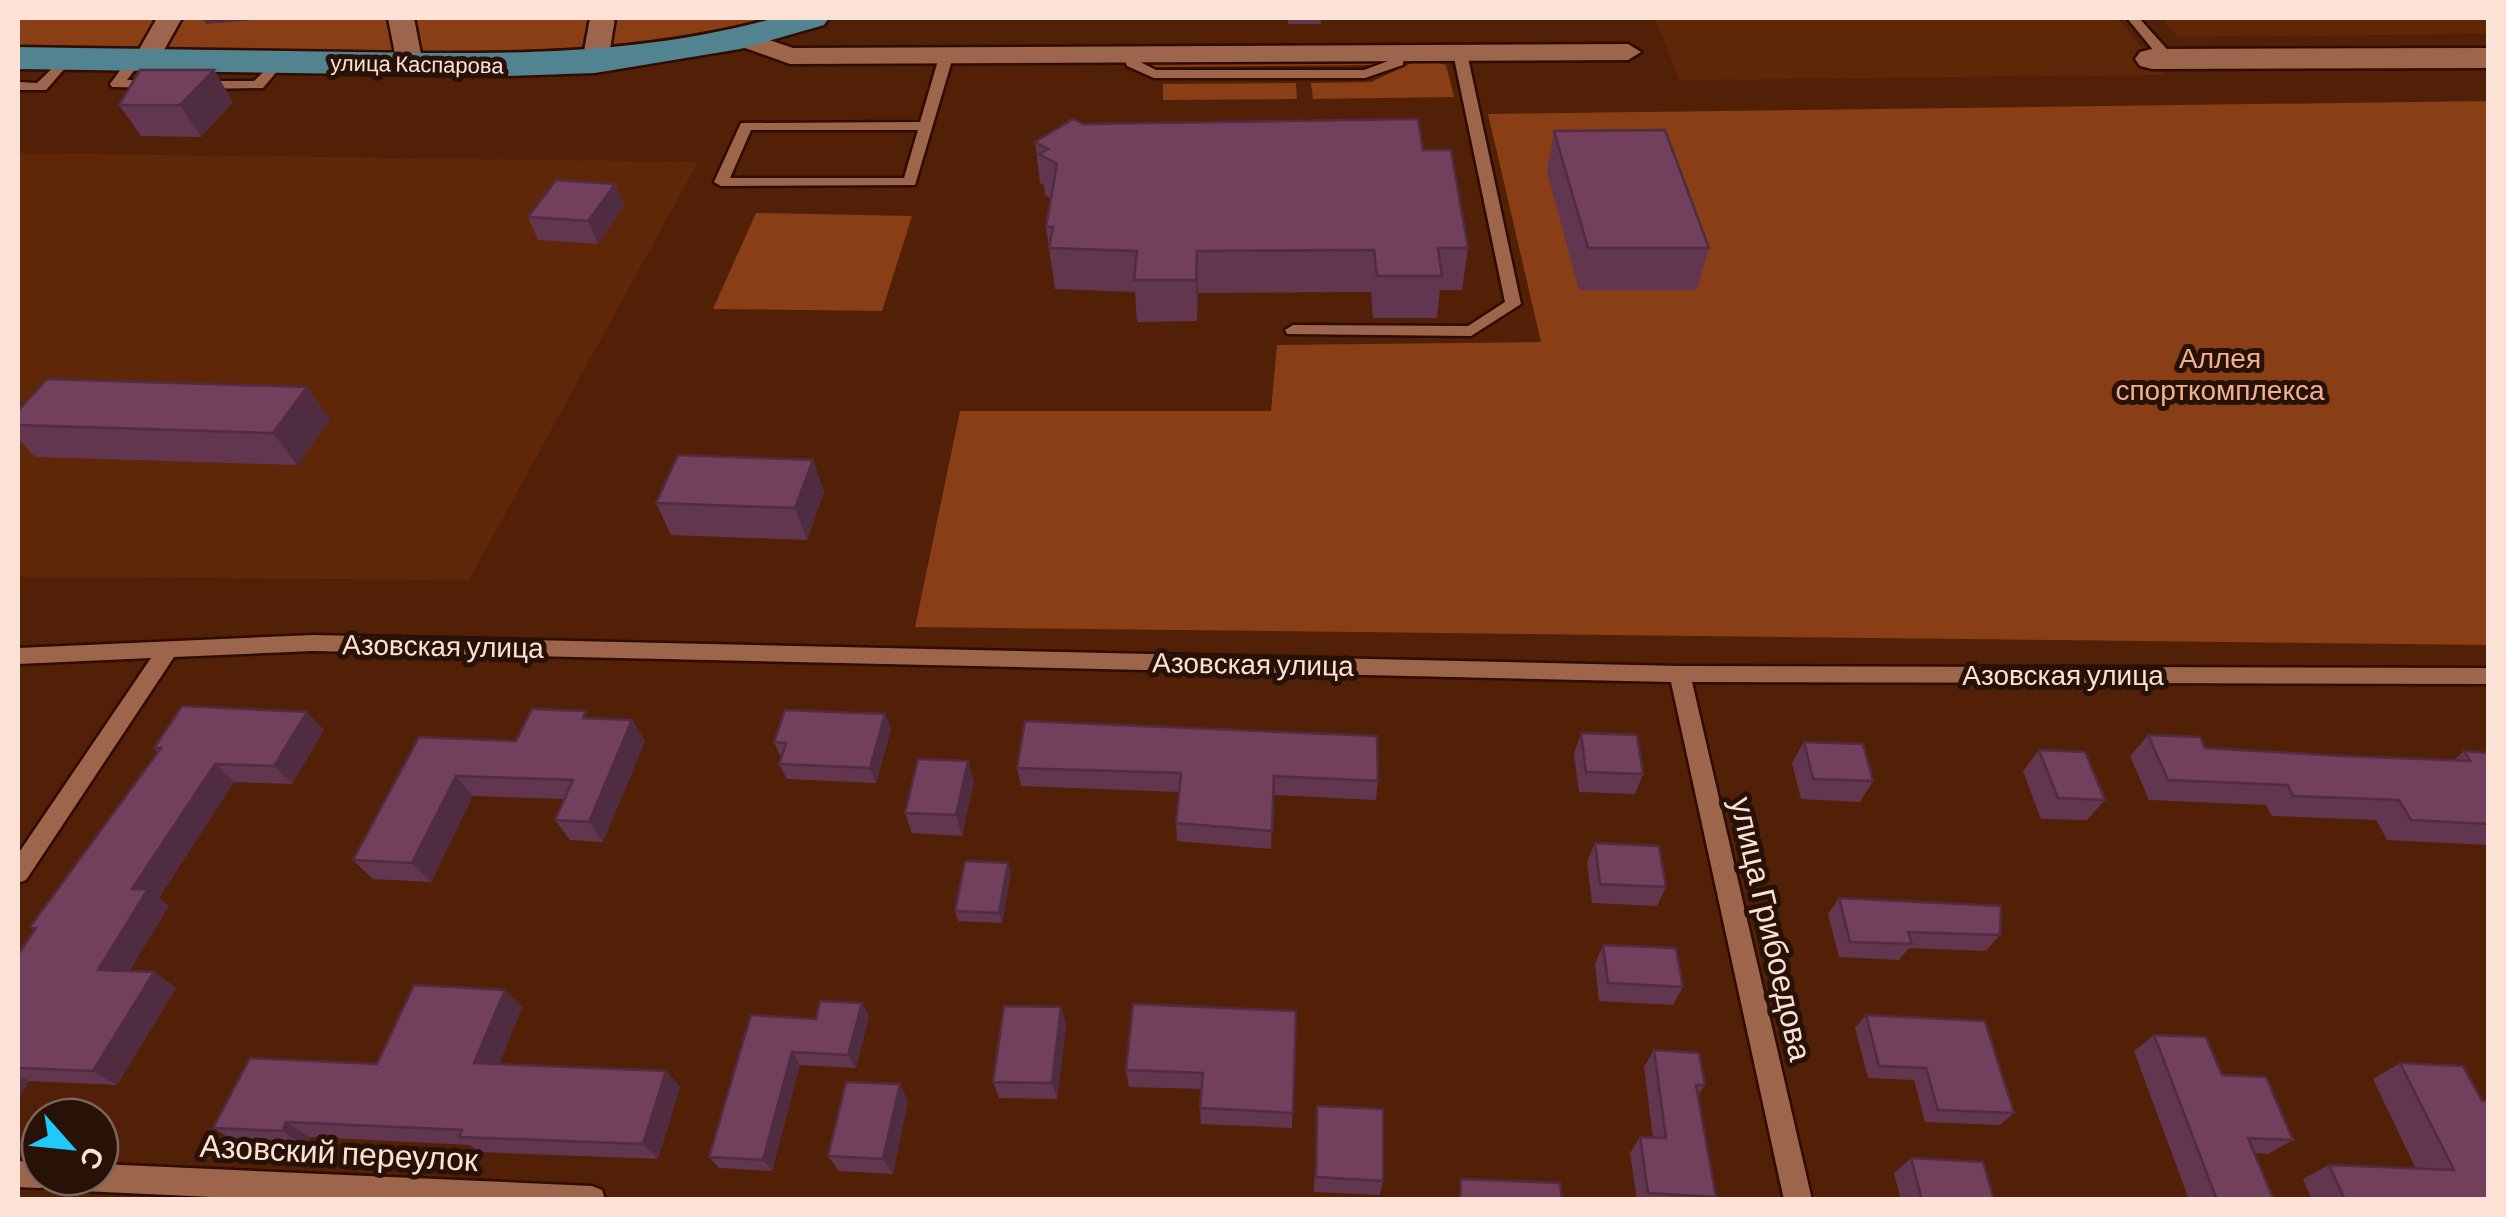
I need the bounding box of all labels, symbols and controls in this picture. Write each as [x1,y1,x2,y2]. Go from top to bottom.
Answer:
street label: улица Каспарова [330,48,505,79]
park label: Аллея спорткомплекса [2115,340,2325,406]
street label: Азовская улица [342,626,544,664]
street label: Азовская улица [1152,644,1354,682]
street label: Азовская улица [1962,657,2164,691]
street label: улица Грибоедова [1723,793,1822,1065]
north arrow [20,1097,120,1197]
street label: Азовский переулок [199,1125,480,1178]
text: С [73,1142,113,1176]

